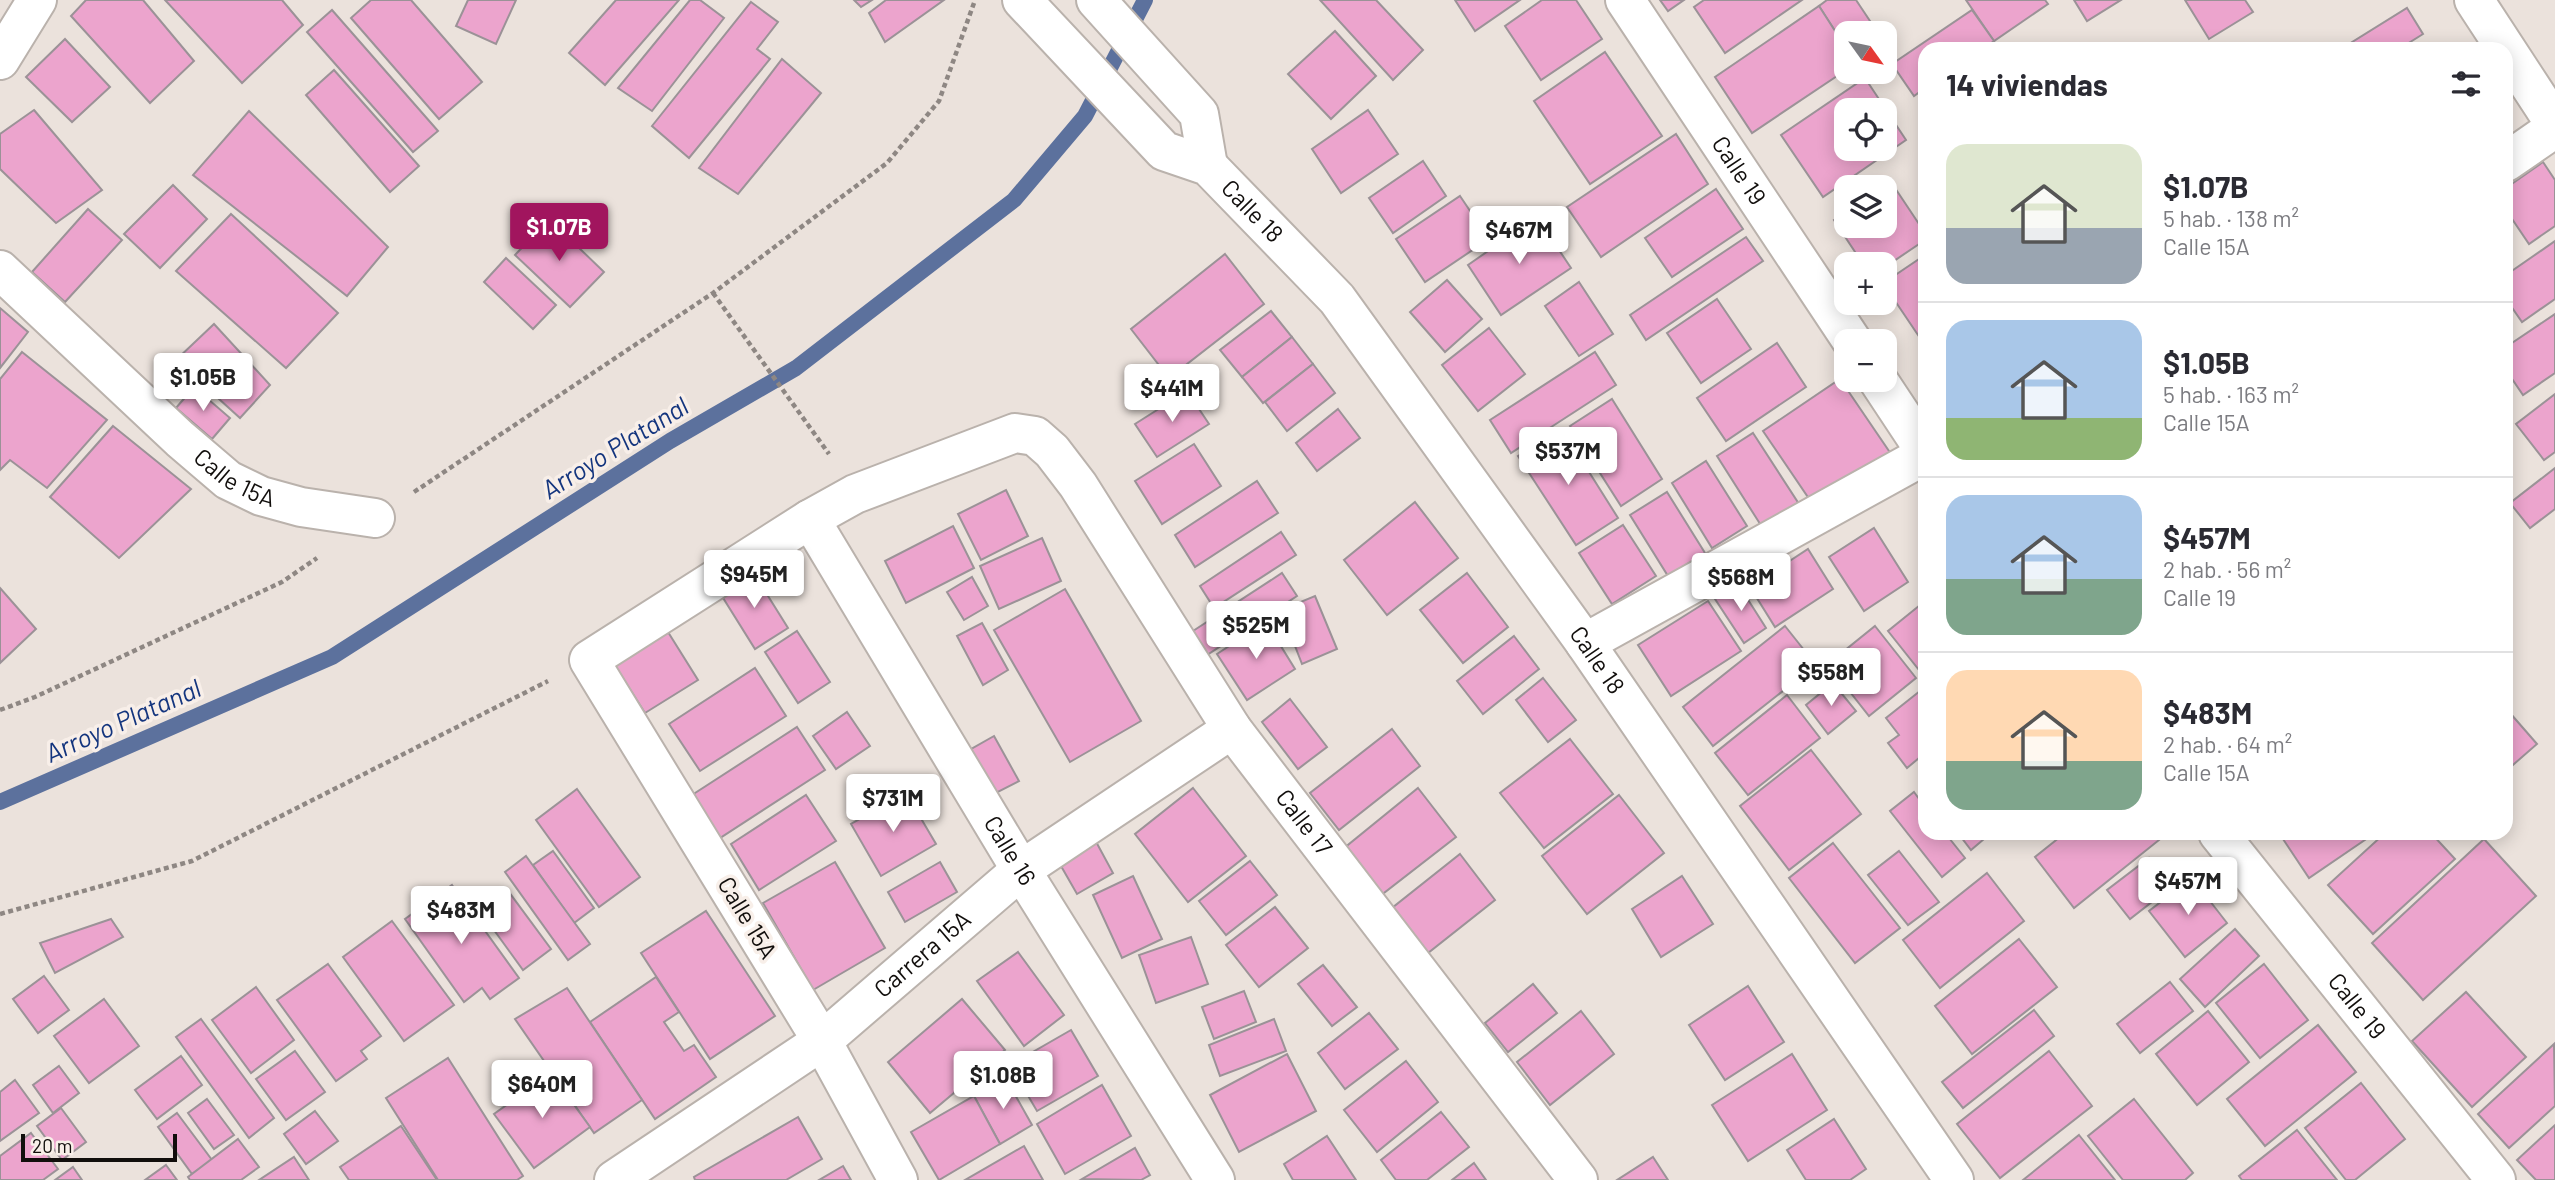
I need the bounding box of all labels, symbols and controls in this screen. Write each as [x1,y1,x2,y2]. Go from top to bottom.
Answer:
north arrow [1834,21,1897,84]
map controls [1834,21,1897,392]
icon: filters [2447,65,2485,103]
text: 14 viviendas [1946,66,2108,102]
button: locate [1834,98,1897,161]
street label: Calle 19 [1707,130,1773,210]
text: $1.07B [2163,168,2249,204]
icon: home [2002,172,2086,256]
street label: Calle 18 [1216,173,1290,248]
button: layers [1834,175,1897,238]
pin: $1.07B [502,204,616,263]
text: 5 hab. · 138 m² [2163,204,2299,232]
pin: $467M [1470,206,1568,266]
text: $1.07B [526,212,592,240]
text: $467M [1485,215,1553,243]
text: Calle 15A [2163,232,2250,260]
button: + [1834,252,1897,315]
button: − [1834,329,1897,392]
text: $1.05B [2163,344,2250,380]
icon: home [2002,348,2086,432]
pin: $1.05B [146,354,260,413]
text: $1.05B [170,362,236,390]
pin: $441M [1123,364,1221,424]
text: $441M [1140,373,1204,401]
text: 5 hab. · 163 m² [2163,380,2299,408]
water label: Arroyo Platanal [535,389,693,504]
text: Calle 15A [2163,408,2250,436]
pin: $537M [1519,428,1617,487]
text: $537M [1535,436,1601,464]
street label: Calle 15A [189,442,278,512]
text: $457M [2163,519,2251,555]
icon: home [2002,523,2086,607]
pin: $945M [705,550,803,610]
pin: $568M [1692,554,1790,613]
text: 2 hab. · 56 m² [2163,555,2291,583]
text: $945M [720,559,788,587]
text: $568M [1708,562,1774,590]
text: Calle 19 [2163,583,2236,611]
pin: $525M [1207,602,1305,661]
text: $525M [1222,610,1290,638]
street label: Calle 18 [1564,620,1632,699]
pin: $558M [1782,648,1880,708]
text: $558M [1798,657,1864,685]
water label: Arroyo Platanal [40,671,205,768]
text: $483M [2163,694,2252,730]
icon: home [2002,698,2086,782]
text: 2 hab. · 64 m² [2163,730,2292,758]
text: Calle 15A [2163,758,2250,786]
pin: $731M [844,774,942,834]
text: $731M [862,783,924,811]
street label: Calle 17 [1271,783,1339,860]
street label: Calle 16 [979,810,1043,890]
pin: $457M [2139,858,2237,917]
text: $457M [2154,866,2222,894]
street label: Calle 15A [713,871,784,964]
pin: $483M [412,886,510,946]
text: $483M [427,895,495,923]
street label: Carrera 15A [868,904,976,1003]
street label: Calle 19 [2323,966,2393,1044]
pin: $1.08B [946,1052,1060,1111]
pin: $640M [493,1060,591,1120]
text: $1.08B [970,1060,1036,1088]
text: $640M [508,1069,576,1097]
scale bar [21,1131,177,1163]
text: 20 m [32,1134,72,1157]

